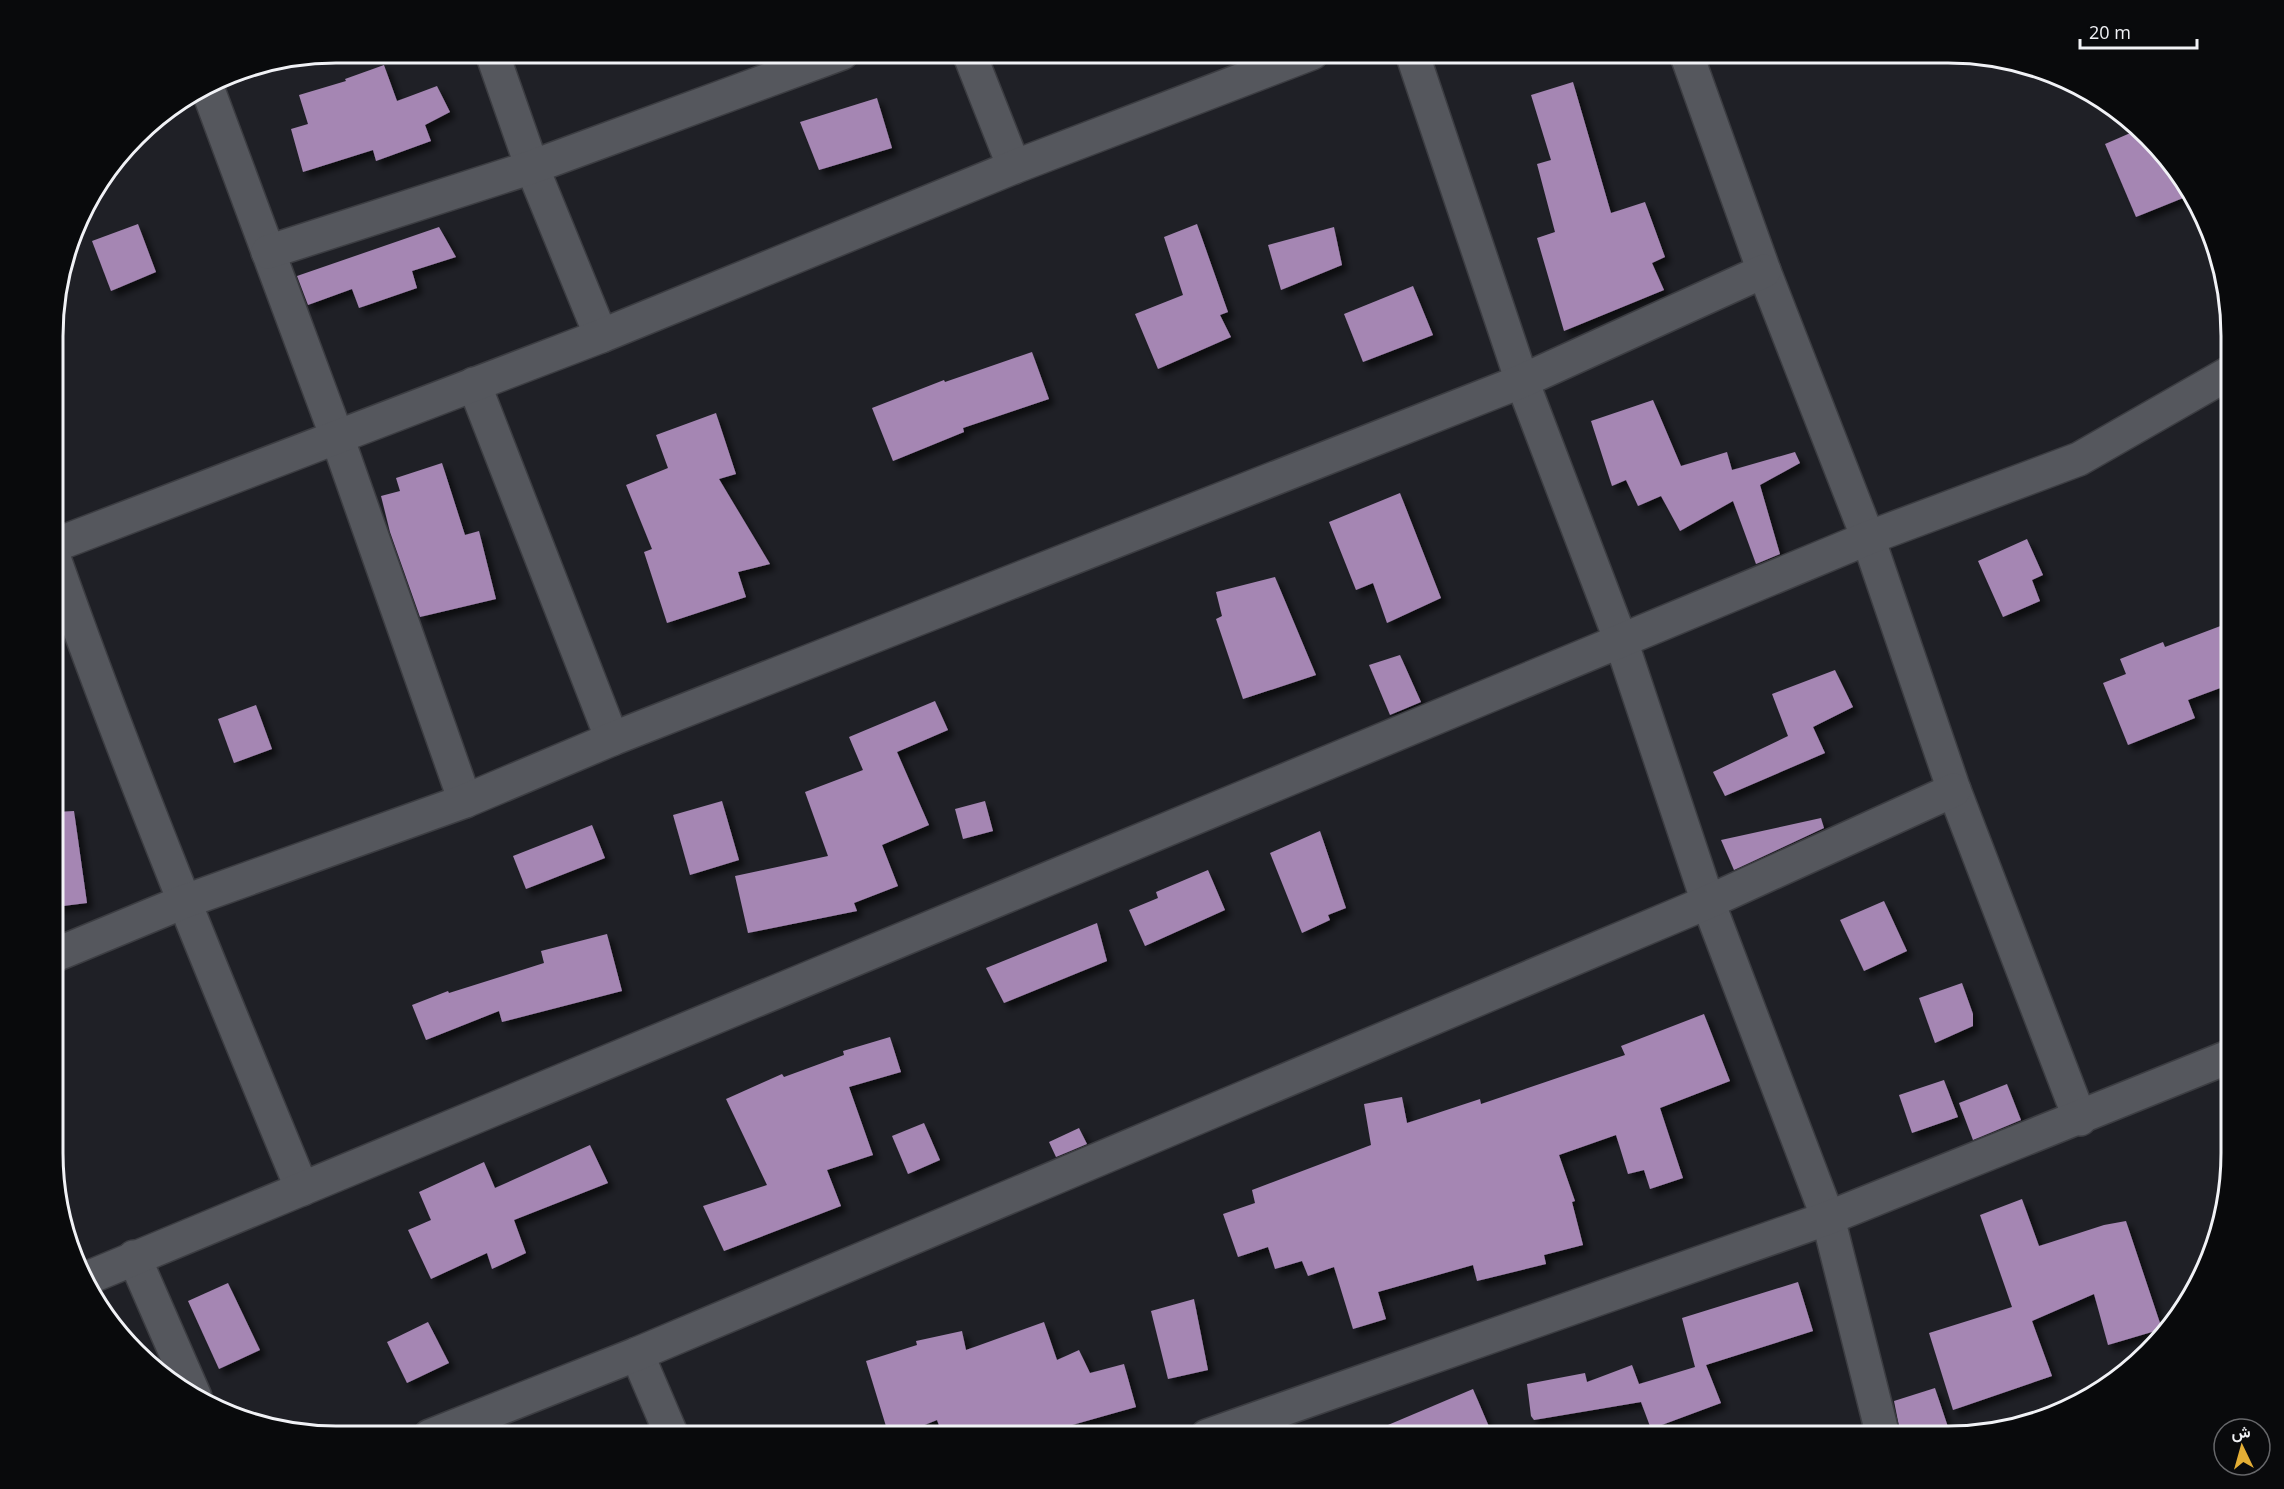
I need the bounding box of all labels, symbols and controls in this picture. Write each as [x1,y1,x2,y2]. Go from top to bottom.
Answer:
scale bar [2080,12,2197,50]
text: 20 m [2089,20,2131,44]
north arrow [2212,1417,2272,1477]
text: ش [2230,1420,2251,1444]

